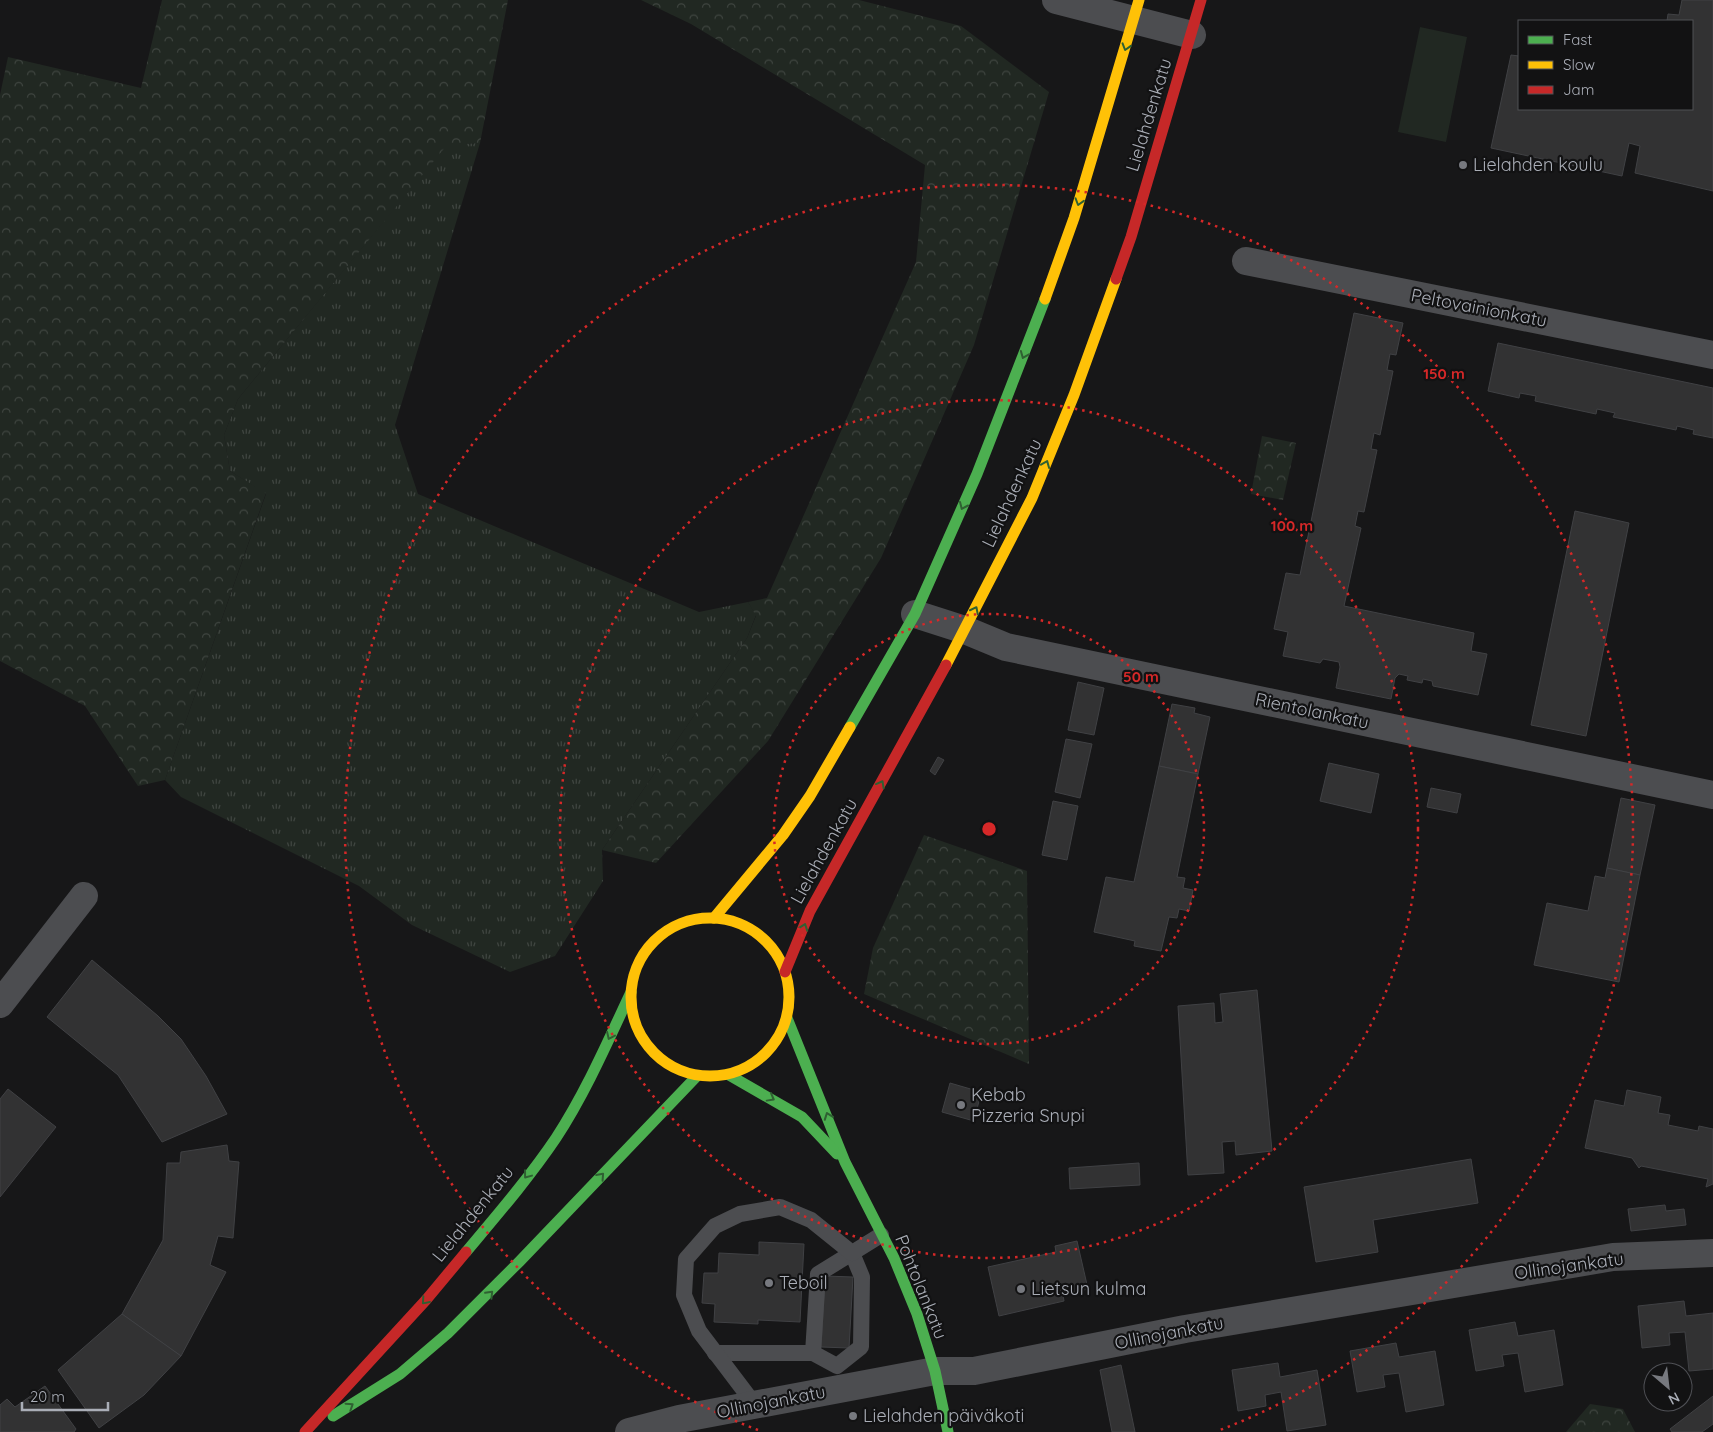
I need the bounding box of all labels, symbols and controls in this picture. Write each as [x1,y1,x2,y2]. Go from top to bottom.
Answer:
legend [1518,20,1693,110]
text: Fast [1563,30,1592,49]
one-way arrow [1121,42,1131,50]
street label: Lielahdenkatu [1120,55,1177,174]
text: Slow [1563,55,1595,74]
text: Jam [1563,80,1594,99]
place label: Lielahden koulu [1473,153,1603,176]
marker: Lielahden koulu [1457,159,1469,171]
one-way arrow [1075,198,1085,206]
street label: Peltovainionkatu [1409,283,1549,332]
one-way arrow [1020,350,1030,359]
text: 150 m [1423,364,1465,383]
street label: Lielahdenkatu [976,435,1047,551]
one-way arrow [1039,460,1050,469]
one-way arrow [958,501,969,510]
text: 100 m [1271,516,1313,535]
one-way arrow [969,606,979,615]
text: 50 m [1123,667,1159,686]
street label: Rientolankatu [1253,687,1371,734]
one-way arrow [874,780,884,789]
street label: Lielahdenkatu [785,794,862,908]
centre of rings [980,820,998,838]
one-way arrow [798,923,808,932]
one-way arrow [606,1031,616,1040]
place label: Kebab Pizzeria Snupi [971,1083,1085,1127]
one-way arrow [766,1092,775,1102]
marker: Kebab Pizzeria Snupi [955,1099,967,1111]
one-way arrow [824,1112,834,1121]
street label: Lielahdenkatu [427,1161,518,1266]
one-way arrow [524,1169,533,1179]
one-way arrow [596,1172,605,1181]
street label: Pohtolankatu [890,1231,953,1342]
street label: Ollinojankatu [1513,1246,1625,1285]
place label: Teboil [779,1271,828,1294]
marker: Teboil [763,1277,775,1289]
place label: Lietsun kulma [1031,1277,1146,1300]
marker: Lietsun kulma [1015,1283,1027,1295]
one-way arrow [484,1290,493,1299]
one-way arrow [422,1296,431,1305]
street label: Ollinojankatu [1113,1311,1225,1354]
north arrow [1643,1362,1693,1412]
scale bar [22,1380,109,1412]
street label: Ollinojankatu [715,1380,827,1423]
text: 20 m [30,1387,65,1406]
text: N [1665,1388,1683,1409]
one-way arrow [344,1402,353,1412]
place label: Lielahden päiväkoti [863,1404,1024,1427]
marker: Lielahden päiväkoti [847,1410,859,1422]

